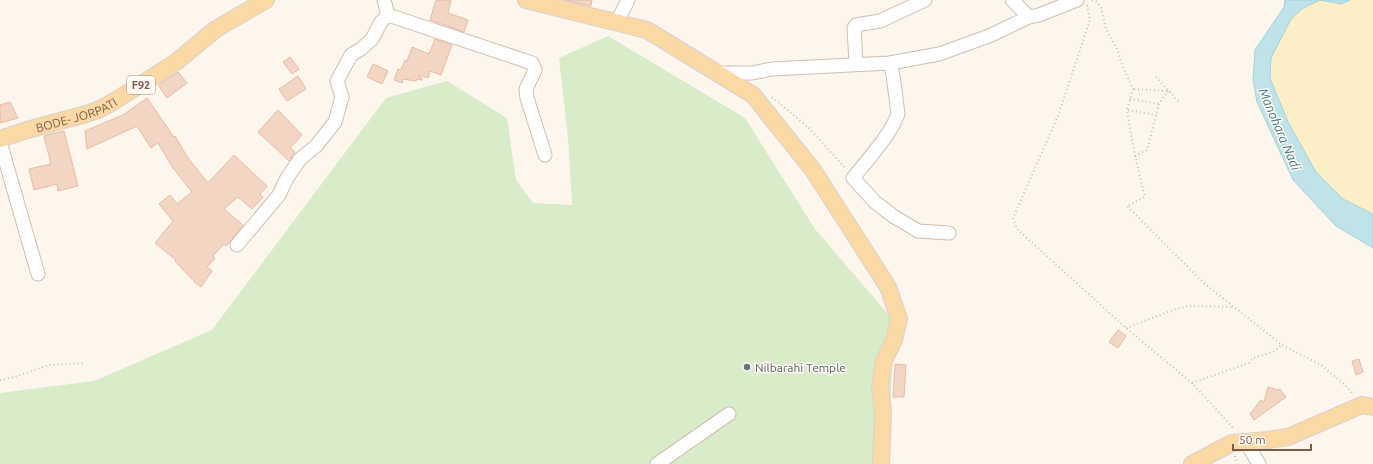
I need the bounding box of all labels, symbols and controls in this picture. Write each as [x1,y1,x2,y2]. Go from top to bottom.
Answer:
road number: F92 [127,76,155,94]
water label: Manohara Nadi [1256,86,1304,173]
street label: BODE- JORPATI [34,95,119,134]
place label: Nilbarahi Temple [755,361,846,374]
marker: Nilbarahi Temple [742,362,752,372]
scale bar [1233,426,1311,452]
text: 50 m [1239,433,1266,446]

